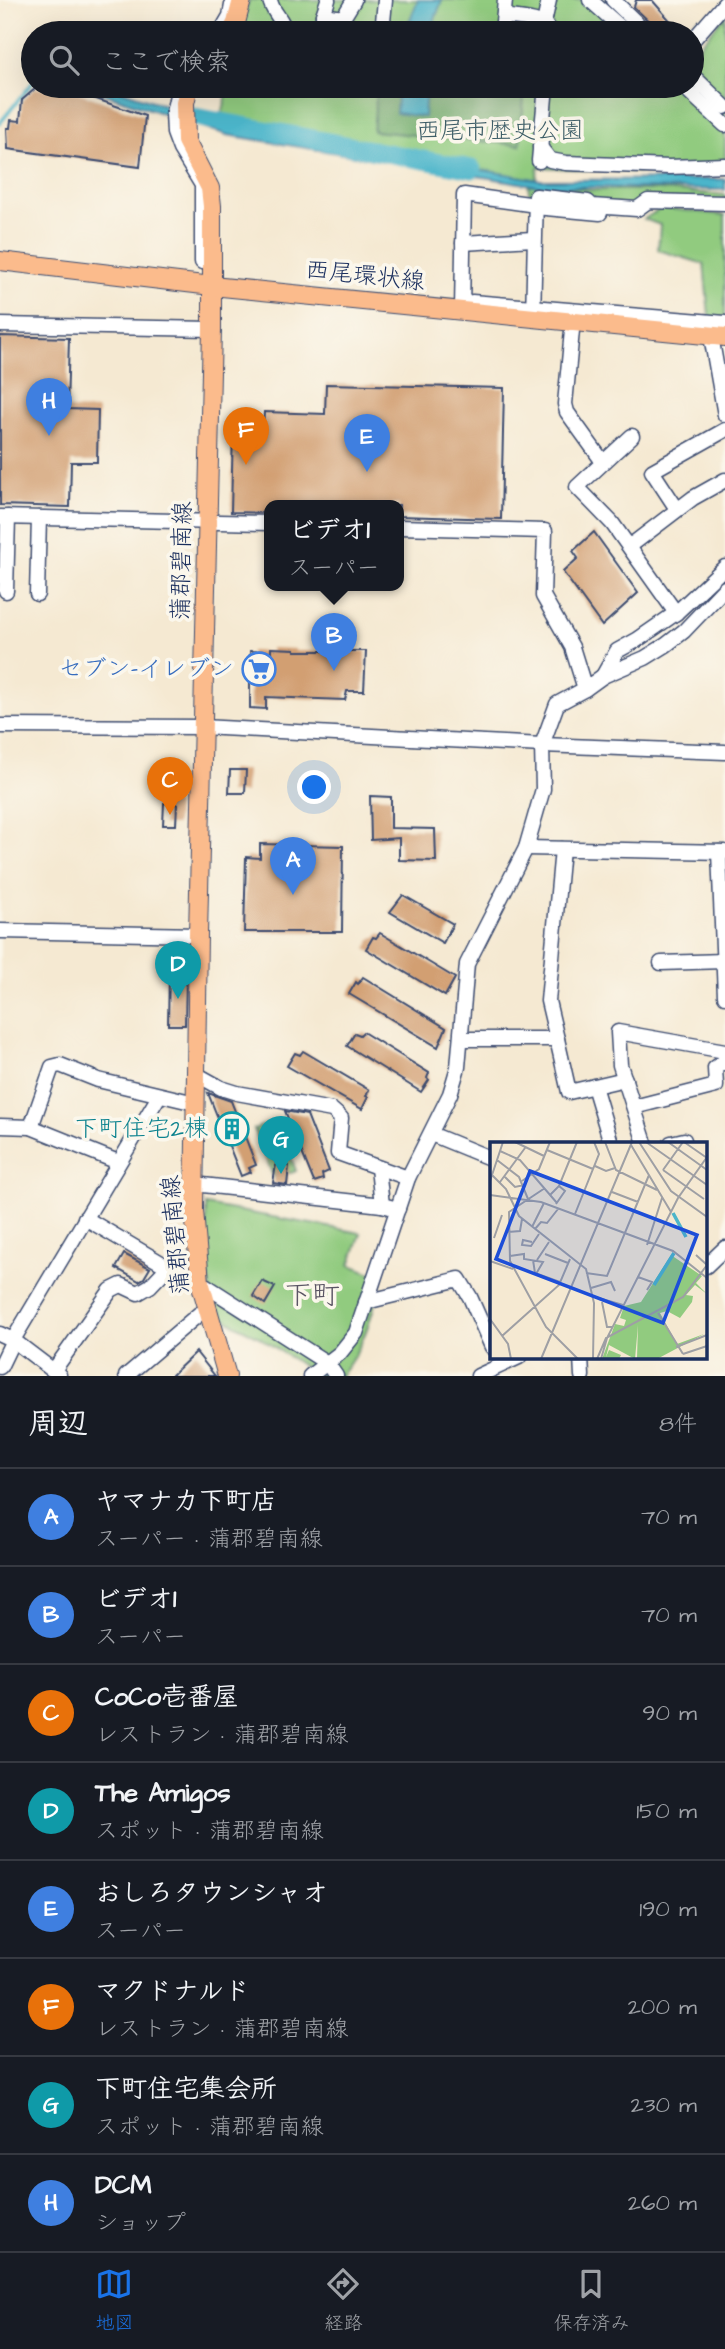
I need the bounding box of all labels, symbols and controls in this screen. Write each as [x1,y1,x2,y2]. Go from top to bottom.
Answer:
search box [21,21,704,98]
icon: search [45,41,83,79]
text: ここで検索 [101,44,231,80]
park label: 西尾市歴史公園 [416,114,584,148]
street label: 西尾環状線 [304,253,426,299]
pin: H [26,378,72,436]
pin: F [223,407,269,465]
pin: E [344,414,390,472]
popup [264,500,404,591]
street label: 蒲郡碧南線 [164,501,200,621]
text: ビデオ1 [288,512,370,548]
text: スーパー [288,552,380,584]
pin: B [311,613,357,671]
supermarket icon: セブン-イレブン [240,650,278,688]
place label: セブン-イレブン [59,652,234,686]
pin: C [147,757,193,815]
your location [297,770,331,804]
pin: A [270,837,316,895]
pin: D [155,941,201,999]
building icon: 下町住宅2棟 [213,1110,251,1148]
place label: 下町住宅2棟 [74,1112,208,1146]
pin: G [258,1116,304,1174]
inset map [490,1142,708,1358]
street label: 蒲郡碧南線 [154,1174,198,1296]
district label: 下町 [284,1276,340,1315]
text: 周辺 [28,1403,88,1445]
text: 8件 [659,1408,697,1440]
text: ヤマナカ下町店 [95,1483,277,1519]
text: A [44,1501,58,1533]
text: 70 m [641,1501,697,1533]
text: スーパー · 蒲郡碧南線 [95,1523,323,1555]
text: ビデオ1 [95,1581,176,1617]
text: B [43,1599,59,1631]
text: 70 m [641,1599,697,1631]
text: スーパー [95,1621,186,1653]
text: CoCo壱番屋 [95,1679,239,1715]
text: C [43,1697,59,1729]
text: 90 m [642,1697,697,1729]
text: レストラン · 蒲郡碧南線 [95,1719,349,1751]
text: The Amigos [95,1775,230,1811]
text: D [44,1795,58,1827]
text: 150 m [636,1795,697,1827]
text: スポット · 蒲郡碧南線 [95,1815,324,1847]
text: おしろタウンシャオ [95,1875,328,1911]
text: E [44,1893,58,1925]
text: 190 m [639,1893,697,1925]
text: スーパー [95,1915,186,1947]
text: マクドナルド [95,1973,250,2009]
text: F [43,1991,59,2023]
text: 200 m [628,1991,697,2023]
text: レストラン · 蒲郡碧南線 [95,2013,349,2045]
text: 下町住宅集会所 [95,2071,277,2107]
text: G [43,2089,59,2121]
text: 230 m [631,2089,697,2121]
text: スポット · 蒲郡碧南線 [95,2111,324,2143]
text: DCM [95,2167,152,2203]
text: H [44,2187,58,2219]
text: 260 m [628,2187,697,2219]
text: ショップ [95,2207,186,2239]
tab: 地図 [95,2265,134,2337]
tab: 経路 [324,2265,363,2337]
tab: 保存済み [553,2265,630,2337]

